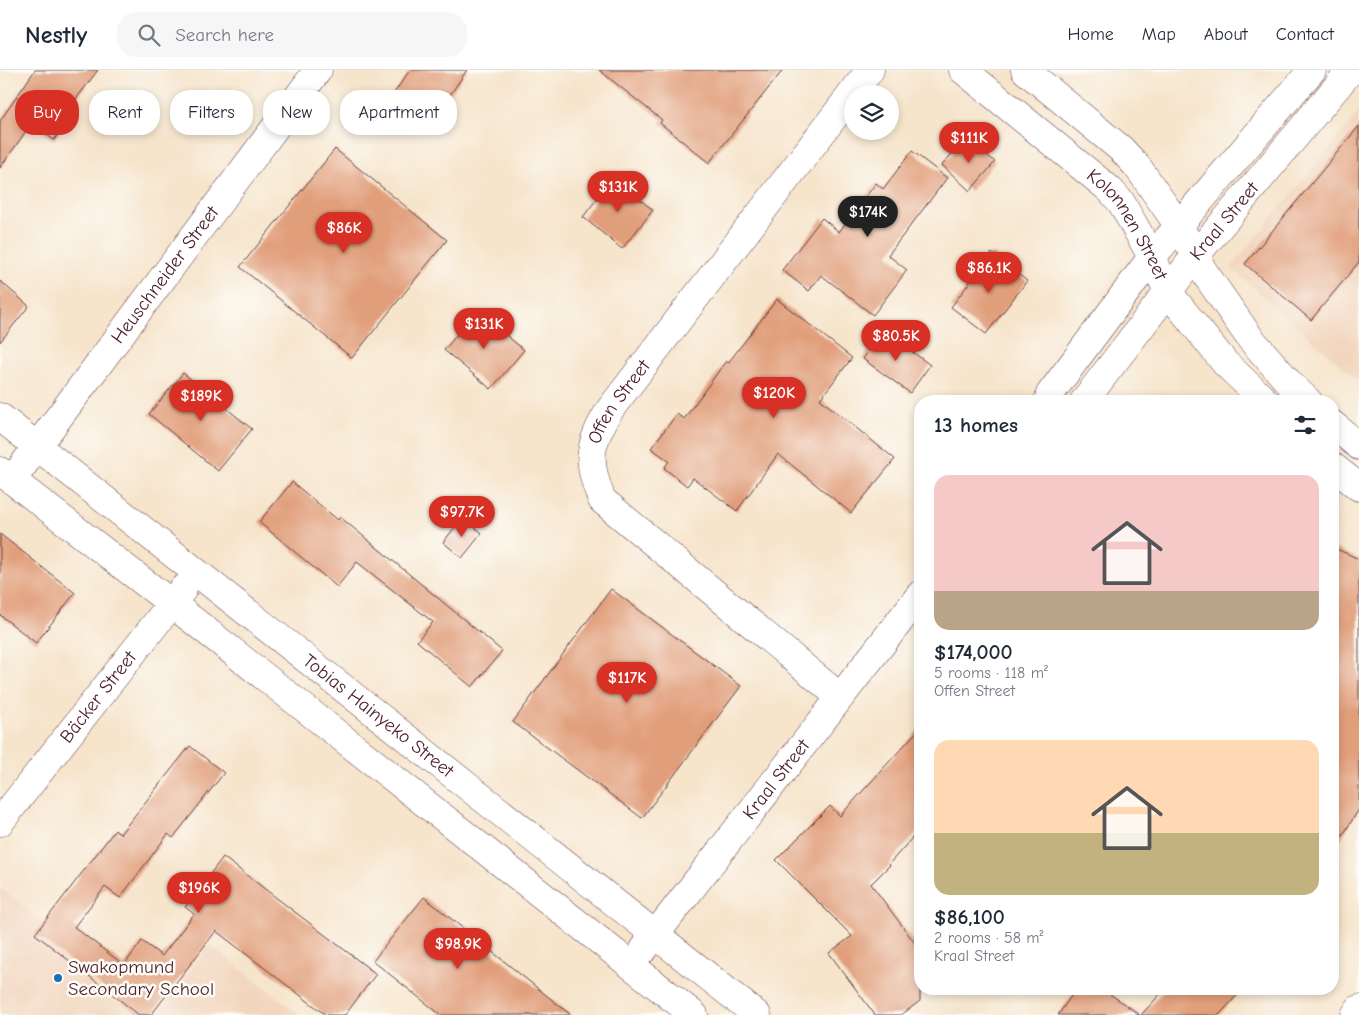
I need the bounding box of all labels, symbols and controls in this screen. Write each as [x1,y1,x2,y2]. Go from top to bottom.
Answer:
search box [117,12,467,57]
text: Nestly [25,21,87,49]
icon: search [135,21,163,49]
text: Search here [175,24,274,46]
text: Home [1067,24,1114,45]
text: Map [1142,24,1176,45]
text: About [1204,24,1248,45]
text: Contact [1276,24,1334,45]
map controls [844,85,899,140]
button: layers [844,85,899,140]
chip: Buy [15,90,79,135]
chip: Rent [89,90,160,135]
chip: Filters [170,90,253,135]
chip: New [263,90,330,135]
chip: Apartment [340,90,457,135]
pin: $111K [934,122,1004,164]
text: $111K [950,129,988,147]
street label: Kolonnen Street [1082,164,1172,284]
pin: $131K [583,170,653,213]
street label: Kraal Street [1185,177,1264,265]
text: $131K [598,178,638,196]
pin: $174K [833,196,903,238]
street label: Heuschneider Street [107,201,224,348]
text: $174K [849,203,887,221]
pin: $86K [314,212,374,254]
text: $86K [326,219,362,237]
pin: $86.1K [948,252,1030,294]
text: $86.1K [967,259,1011,277]
pin: $131K [449,308,519,350]
text: $131K [464,315,504,333]
pin: $80.5K [855,320,937,362]
text: $80.5K [872,327,920,345]
street label: Offen Street [583,355,655,447]
pin: $120K [739,376,809,419]
pin: $189K [166,380,236,422]
text: $120K [753,384,795,402]
text: $189K [180,387,222,405]
icon: filters [1291,411,1319,439]
text: 13 homes [934,413,1018,437]
pin: $97.7K [421,496,503,538]
text: $97.7K [440,503,484,521]
icon: home [1082,508,1172,598]
text: $174,000 [934,640,1013,664]
street label: Bäcker Street [55,646,141,747]
street label: Tobias Hainyeko Street [299,650,458,782]
pin: $117K [592,662,662,704]
text: 5 rooms · 118 m² [934,664,1048,682]
text: $117K [608,669,646,687]
text: Offen Street [934,682,1015,700]
street label: Kraal Street [738,735,815,824]
icon: home [1082,773,1172,863]
pin: $196K [164,872,234,914]
text: $196K [178,879,220,897]
text: $86,100 [934,905,1005,929]
pin: $98.9K [417,928,499,970]
text: 2 rooms · 58 m² [934,929,1044,947]
text: $98.9K [435,935,481,953]
text: Kraal Street [934,947,1014,965]
place label: Swakopmund Secondary School [68,956,214,1000]
marker: Swakopmund Secondary School [52,972,64,984]

